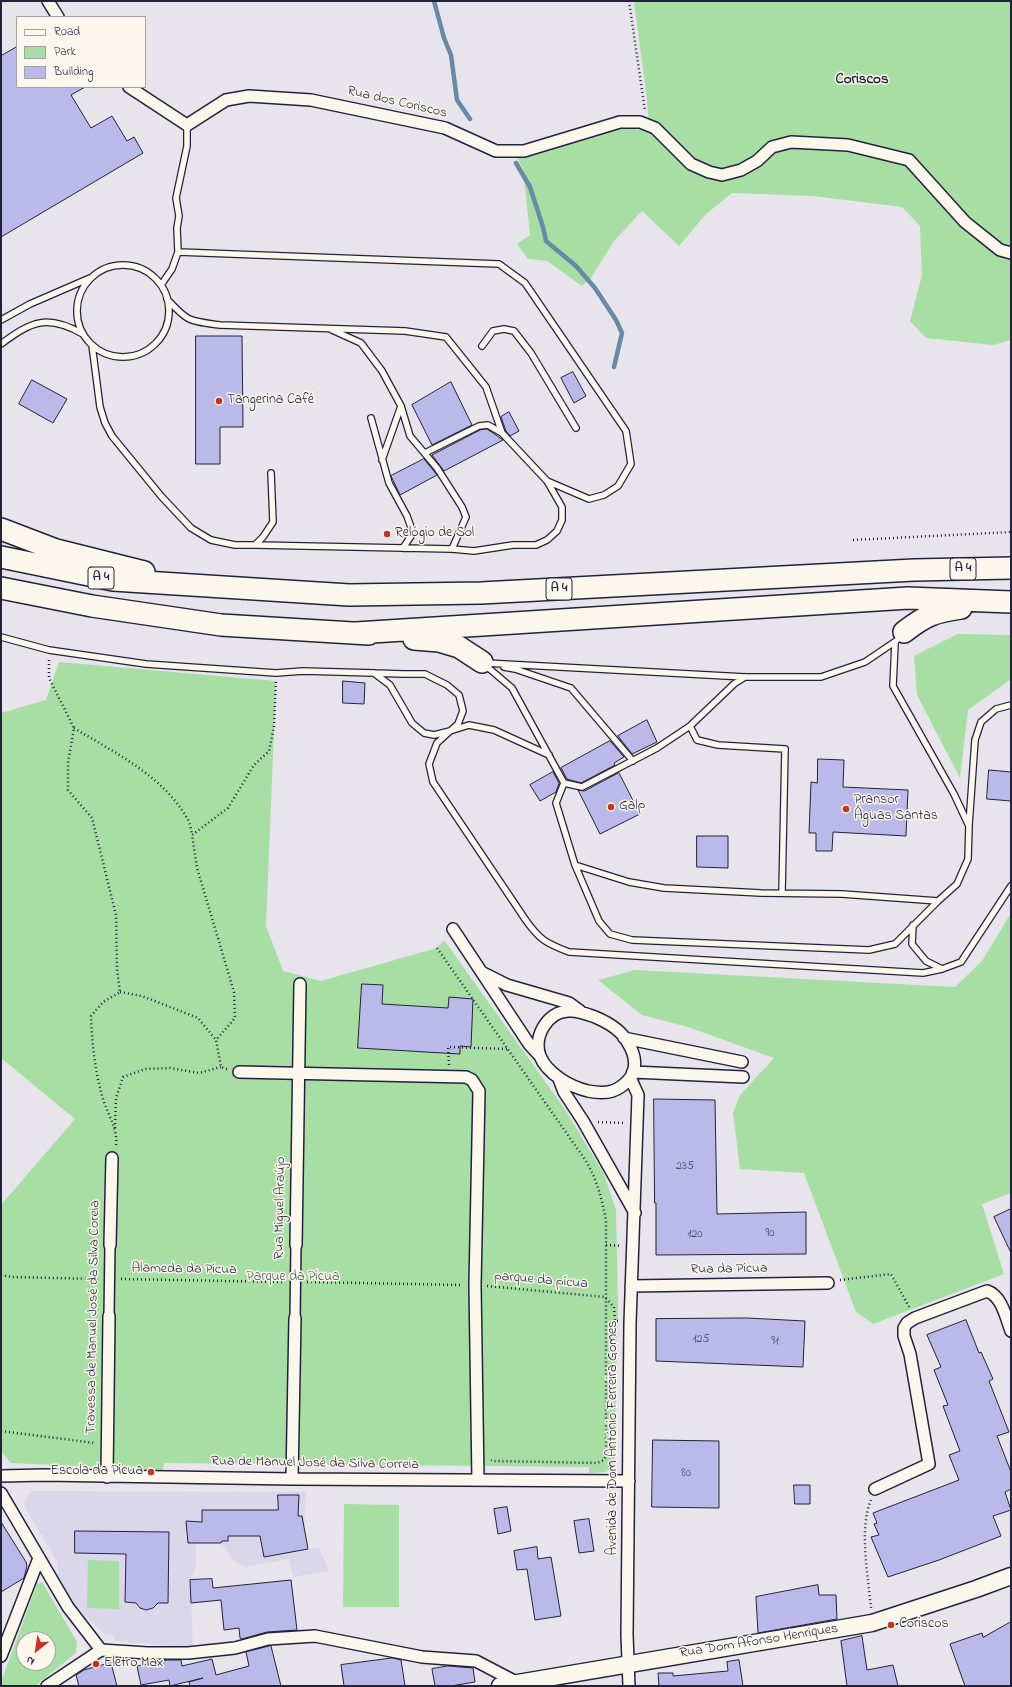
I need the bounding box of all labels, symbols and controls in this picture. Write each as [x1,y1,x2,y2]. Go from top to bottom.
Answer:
legend [16,16,146,88]
text: Road [54,23,80,41]
text: Park [54,43,76,61]
text: Building [54,63,93,81]
district label: Coriscos [835,72,889,90]
street label: Rua dos Coriscos [345,83,449,123]
place label: Tangerina Café [227,393,314,409]
marker: Tangerina Café [214,396,224,406]
place label: Relógio de Sol [395,526,474,542]
marker: Relógio de Sol [382,529,392,539]
road number: A 4 [950,558,976,580]
road number: A 4 [88,567,114,589]
road number: A 4 [546,578,572,600]
place label: Pransor Águas Santas [854,793,938,826]
place label: Galp [619,799,645,815]
marker: Galp [606,802,616,812]
marker: Pransor Águas Santas [841,804,851,814]
street label: Rua Miguel Araújo [272,1156,290,1260]
house number: 235 [676,1160,694,1174]
street label: Travessa de Manuel José da Silva Coreia [84,1200,104,1434]
house number: 90 [766,1227,774,1241]
house number: 120 [688,1228,702,1242]
street label: Alameda da Pícua [131,1261,237,1279]
street label: Rua da Pícua [690,1261,768,1279]
street label: parque da pícua [494,1269,588,1293]
park label: Parque da Pícua [246,1270,340,1286]
street label: Avenida de Dom António Ferreira Gomes [606,1321,622,1555]
house number: 125 [693,1333,709,1347]
house number: 91 [771,1335,779,1349]
street label: Rua de Manuel José da Silva Correia [211,1454,419,1474]
place label: Escola da Picua [50,1464,143,1480]
marker: Escola da Picua [146,1467,156,1477]
house number: 80 [681,1467,691,1481]
place label: Coriscos [899,1617,949,1633]
marker: Coriscos [886,1620,896,1630]
street label: Rua Dom Afonso Henriques [678,1621,840,1663]
north arrow [16,1631,56,1671]
text: N [23,1652,38,1669]
place label: Eletro Max [104,1656,163,1672]
marker: Eletro Max [91,1659,101,1669]

